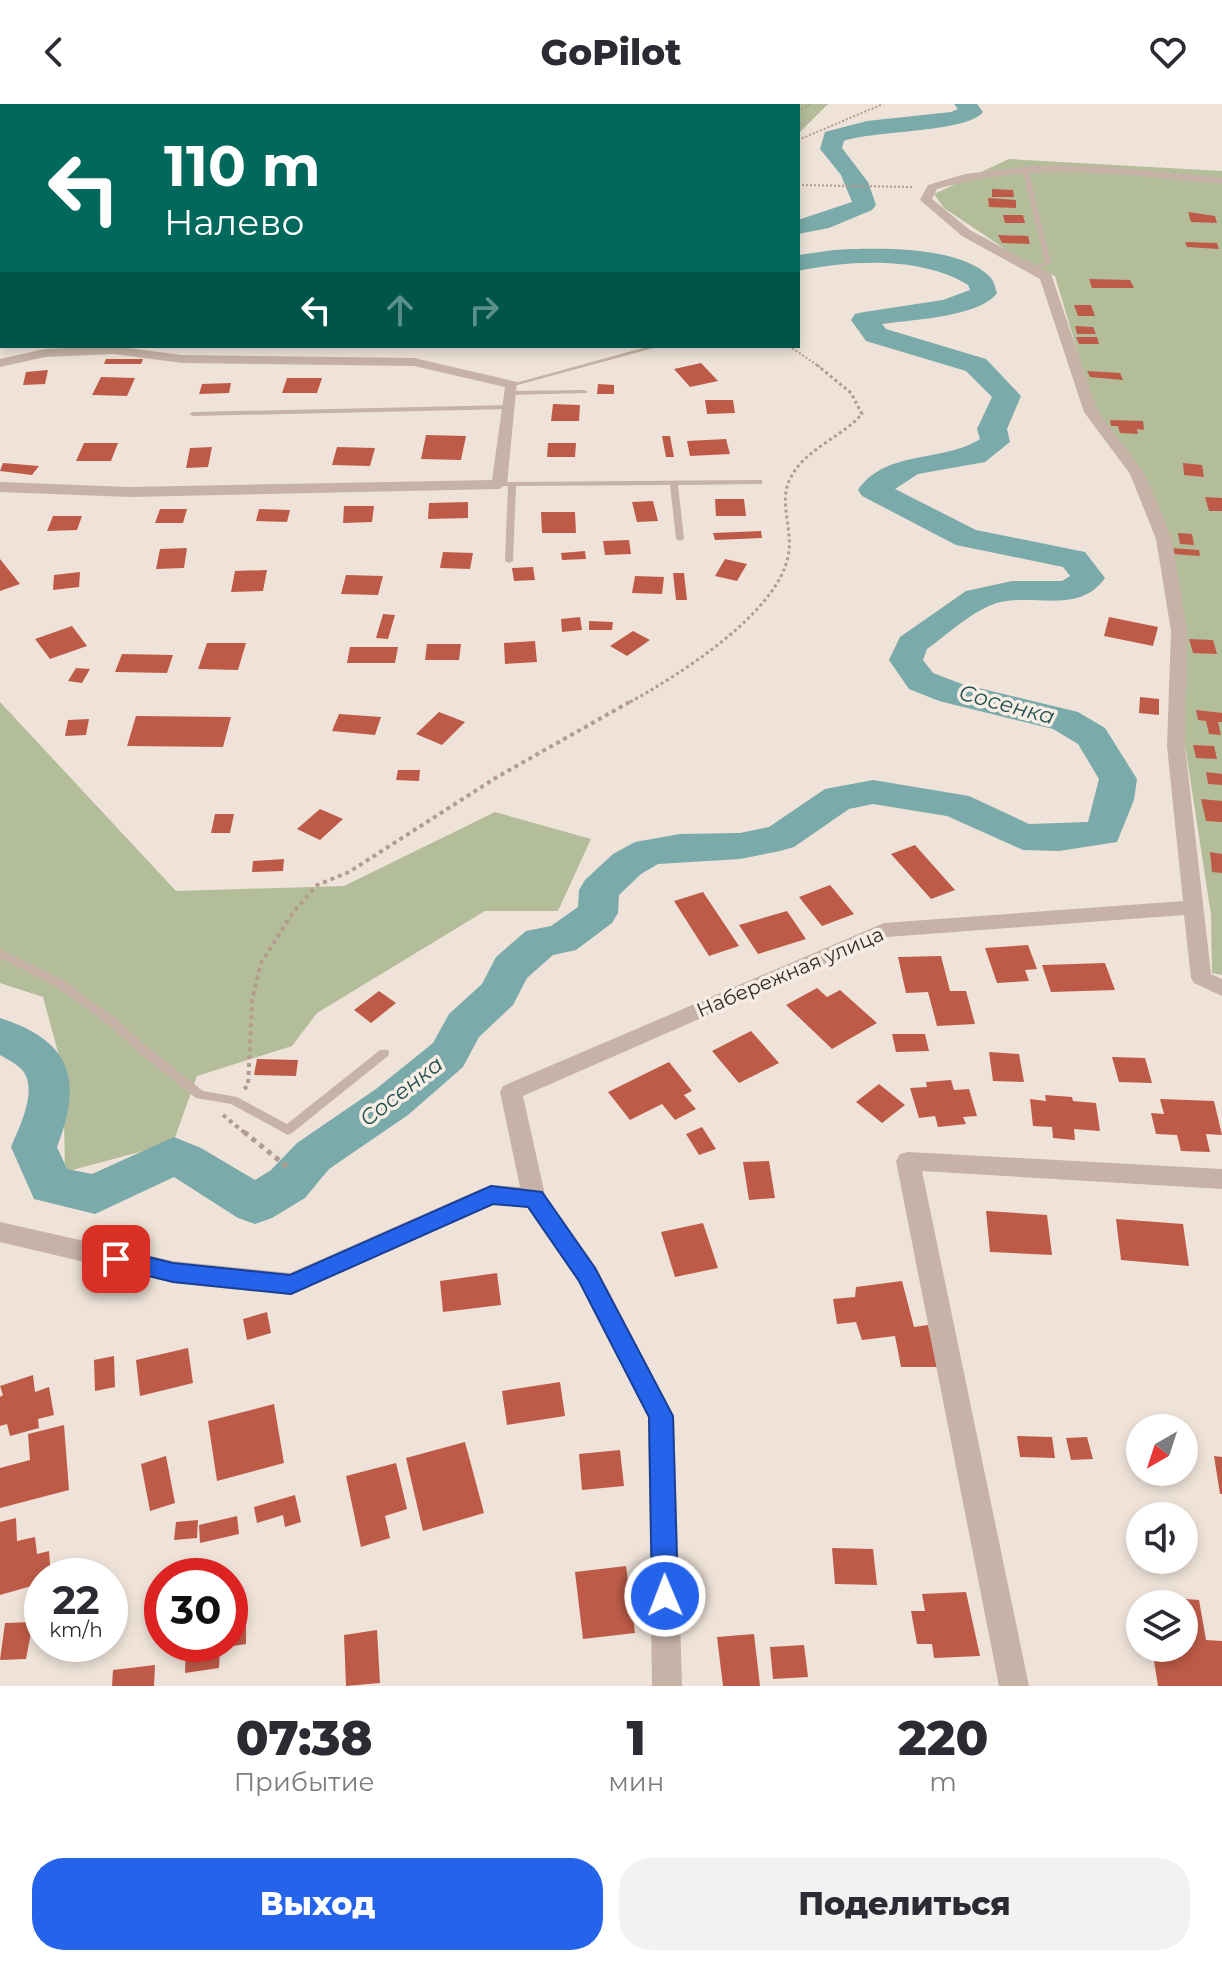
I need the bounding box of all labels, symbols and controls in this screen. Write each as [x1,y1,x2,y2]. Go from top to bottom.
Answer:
icon: back [32,30,76,74]
text: GoPilot [541,30,681,74]
icon: heart [1146,30,1190,74]
text: 110 m [164,132,321,200]
icon: left [32,136,136,240]
text: Налево [164,200,304,244]
icon: left [294,288,338,332]
icon: ahead [378,288,422,332]
icon: right [462,288,506,332]
water label: Сосенка [956,679,1058,730]
street label: Набережная улица [693,922,887,1022]
water label: Сосенка [354,1050,448,1132]
pin [82,1225,150,1293]
icon: arrive [94,1237,138,1281]
north arrow [1126,1414,1198,1486]
map controls [1126,1414,1198,1662]
button: sound [1126,1502,1198,1574]
position arrow [623,1554,707,1638]
speed limit sign: 30 [144,1558,248,1662]
text: 22 [52,1575,100,1624]
button: layers [1126,1590,1198,1662]
text: km/h [49,1618,103,1642]
text: 07:38 [236,1709,373,1767]
text: 1 [627,1709,646,1767]
text: 220 [898,1709,988,1767]
text: Прибытие [234,1766,375,1798]
text: мин [608,1766,664,1798]
text: m [929,1766,957,1798]
button: Выход [32,1858,603,1950]
button: Поделиться [619,1858,1190,1950]

